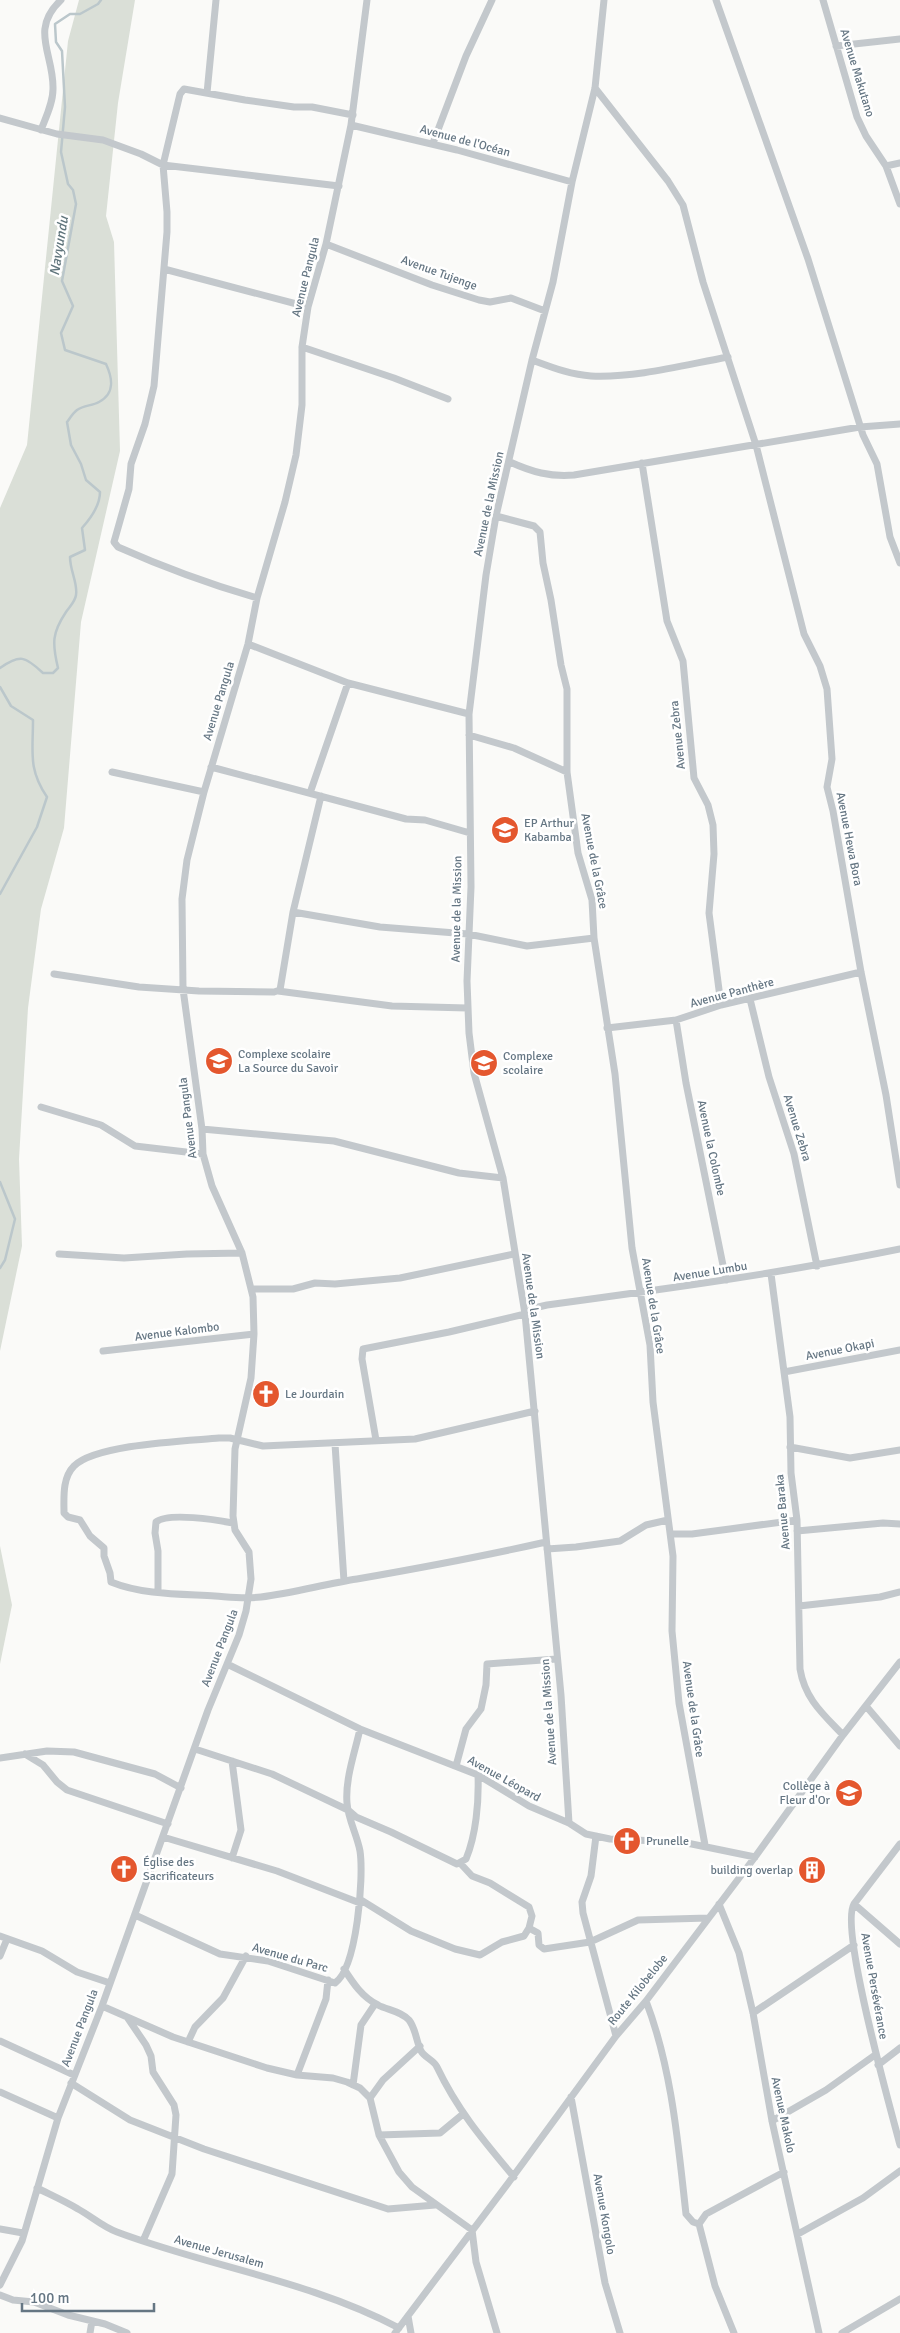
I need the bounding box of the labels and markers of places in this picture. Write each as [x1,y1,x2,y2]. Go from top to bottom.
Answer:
school or university icon: EP Arthur Kabamba [490,815,520,845]
place label: EP Arthur Kabamba [524,816,575,845]
school or university icon: Complexe scolaire La Source du Savoir [204,1046,234,1076]
place label: Complexe scolaire La Source du Savoir [238,1047,339,1076]
school or university icon: Complexe scolaire [469,1048,499,1078]
place label: Complexe scolaire [503,1049,553,1078]
church icon: Le Jourdain [251,1379,281,1409]
place label: Le Jourdain [285,1387,344,1402]
school or university icon: Collège à Fleur d'Or [834,1778,864,1808]
place label: Collège à Fleur d'Or [780,1779,831,1808]
church icon: Prunelle [612,1826,642,1856]
place label: Prunelle [646,1834,689,1849]
church icon: Église des Sacrificateurs [109,1854,139,1884]
place label: Église des Sacrificateurs [143,1855,214,1884]
building icon: building overlap [797,1855,827,1885]
place label: building overlap [711,1863,793,1878]

